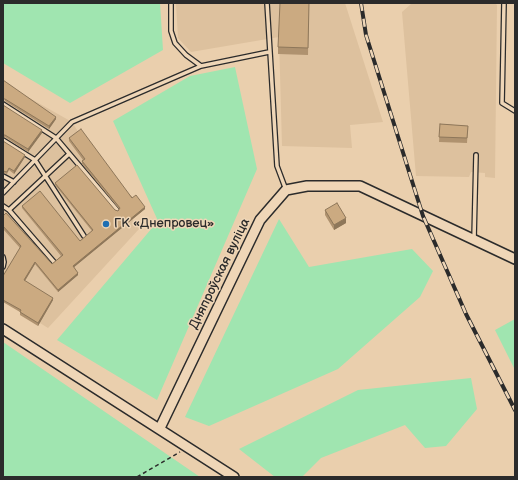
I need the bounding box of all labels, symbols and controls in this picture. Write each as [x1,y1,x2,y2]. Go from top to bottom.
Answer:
place label: ГК «Днепровец» [114,216,214,232]
street label: Дняпроўская вуліца [186,216,254,332]
marker: ГК «Днепровец» [101,219,111,229]

